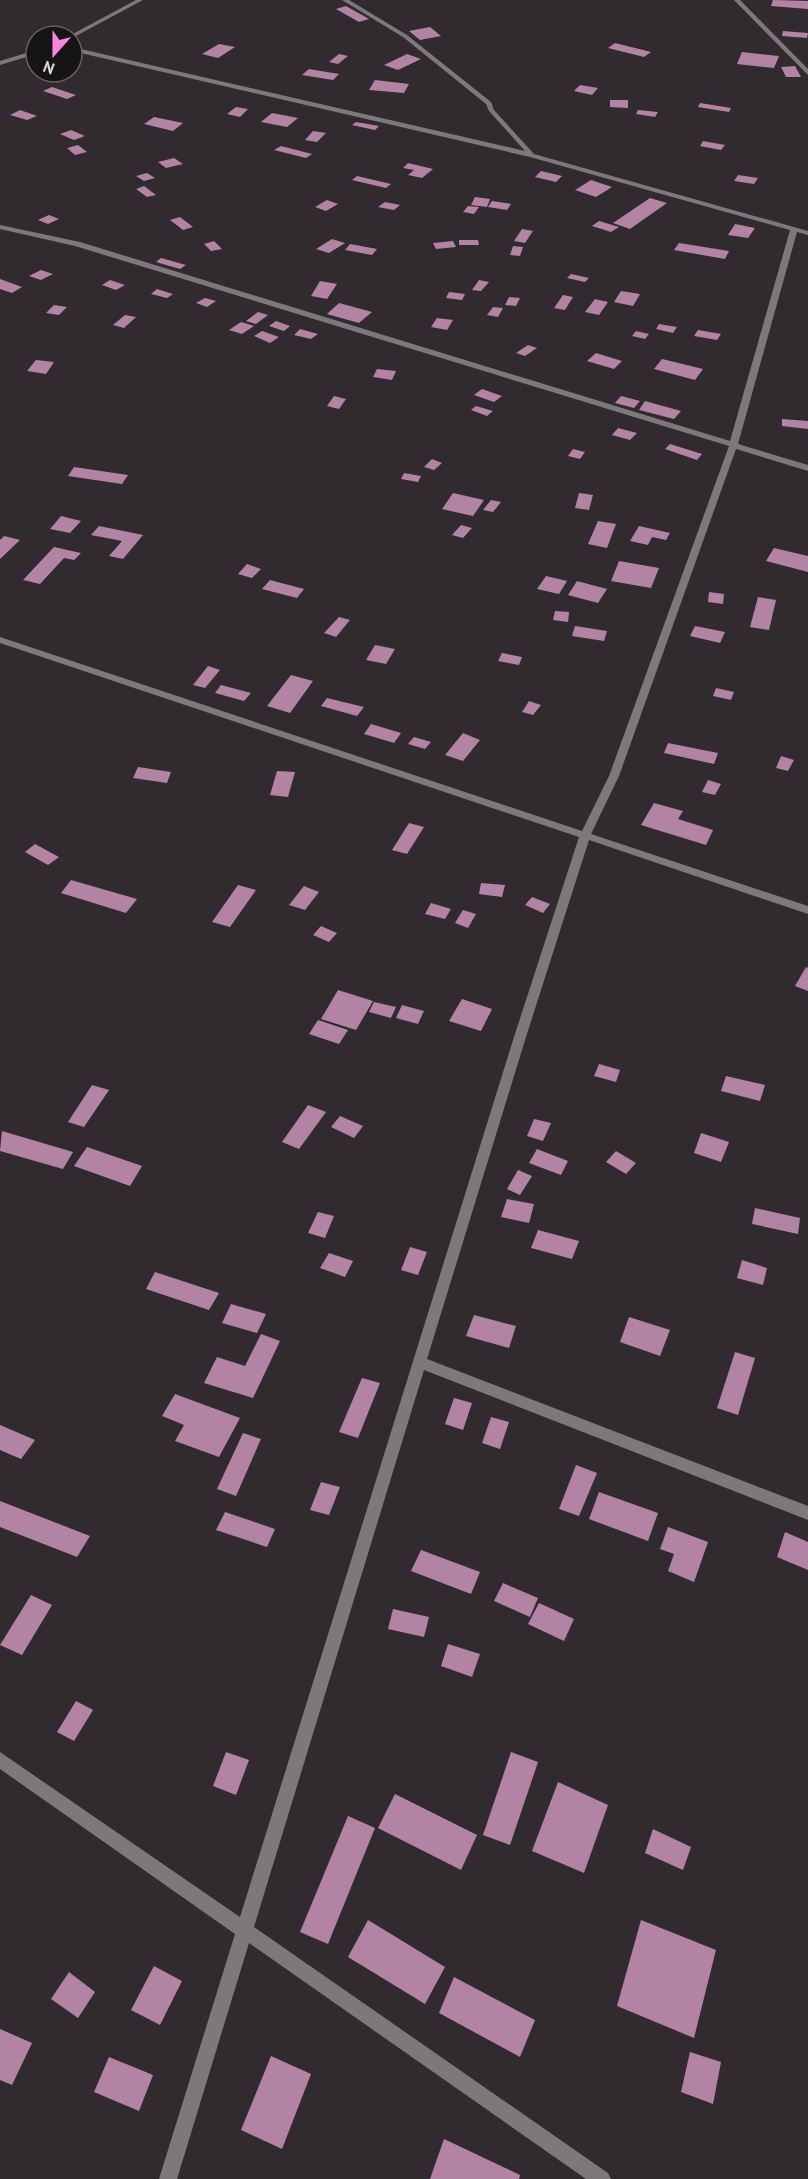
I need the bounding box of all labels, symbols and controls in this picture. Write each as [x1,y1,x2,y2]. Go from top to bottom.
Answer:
north arrow [24,24,84,84]
text: N [40,57,57,79]

